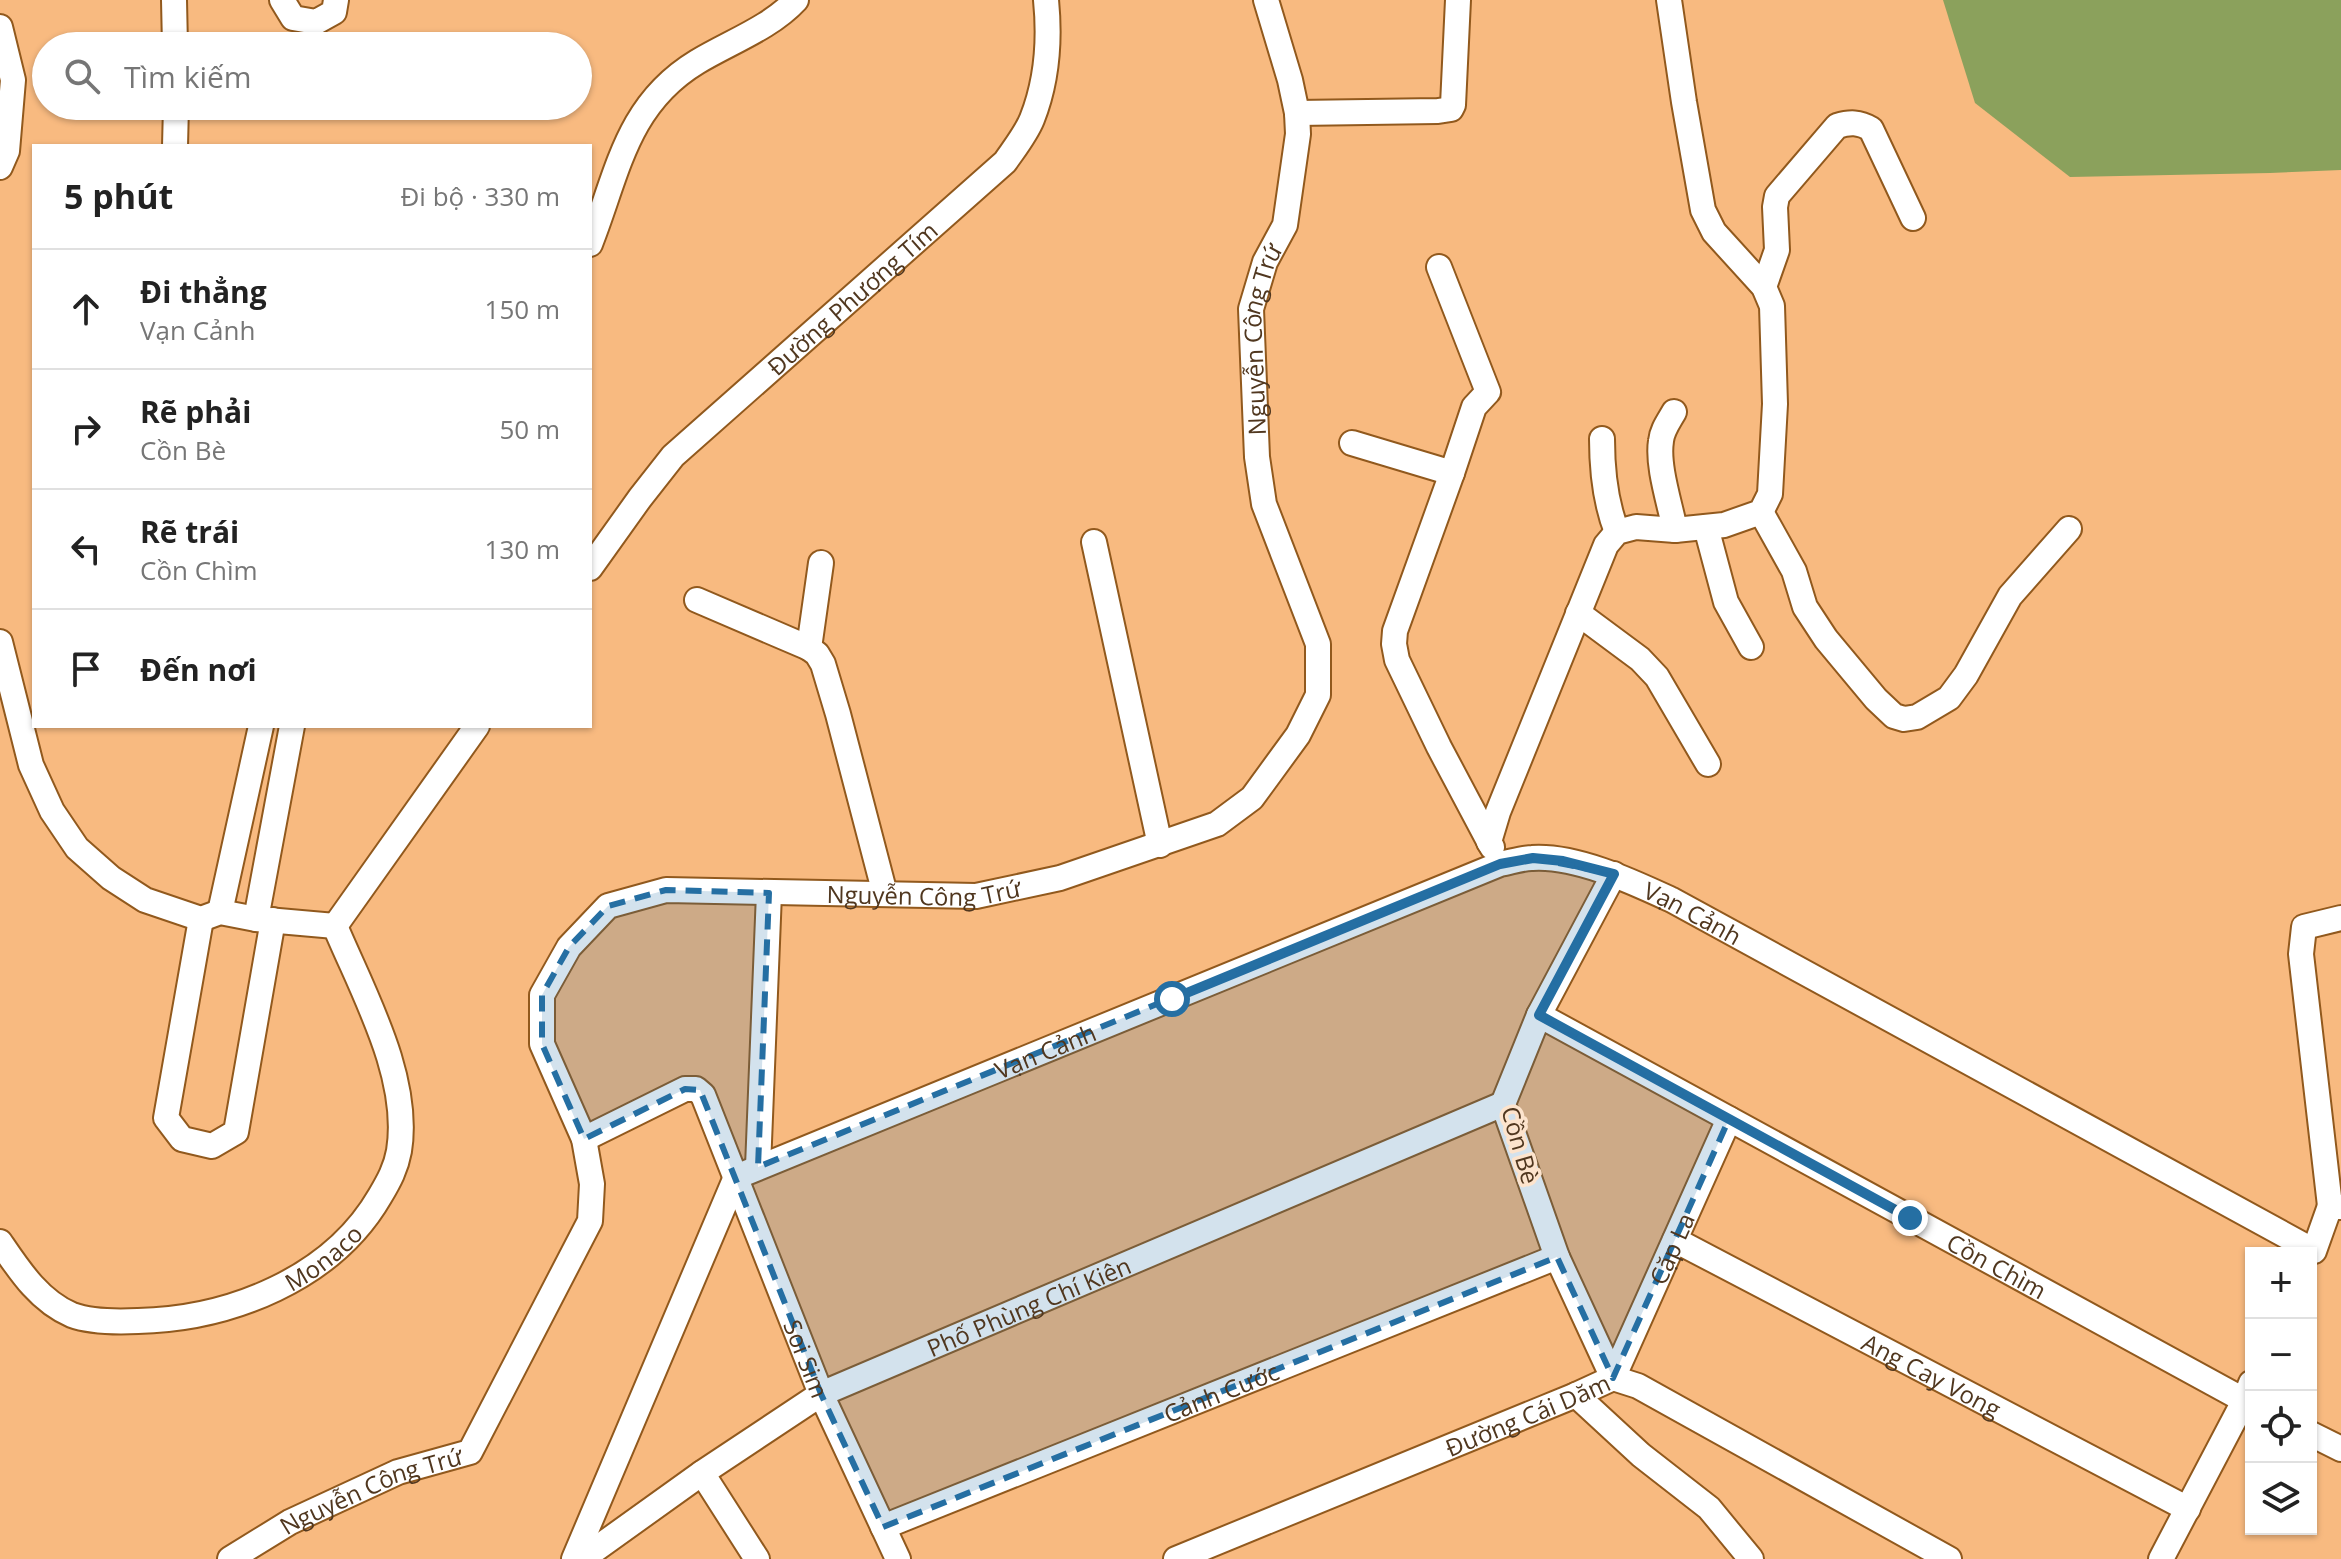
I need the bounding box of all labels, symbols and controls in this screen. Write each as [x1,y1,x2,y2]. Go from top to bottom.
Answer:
search box [32,32,592,120]
icon: search [60,54,104,98]
text: Tìm kiếm [124,56,252,97]
text: 5 phút [64,173,173,219]
text: Đi bộ · 330 m [401,178,560,214]
street label: Đường Phượng Tím [759,213,944,382]
street label: Nguyễn Công Trứ [1234,236,1289,436]
text: Đi thẳng [140,271,267,312]
icon: ahead [64,287,108,331]
text: 150 m [485,291,560,327]
text: Vạn Cảnh [140,312,255,348]
text: Rẽ phải [140,391,251,432]
icon: right [64,407,108,451]
text: 50 m [499,411,560,447]
text: Cồn Bè [140,432,226,468]
text: Rẽ trái [140,511,239,552]
icon: left [64,527,108,571]
text: 130 m [485,531,560,567]
text: Cồn Chìm [140,552,258,588]
icon: arrive [64,647,108,691]
text: Đến nơi [140,649,257,690]
street label: Nguyễn Công Trứ [826,870,1025,913]
street label: Vạn Cảnh [1639,873,1748,952]
route start [1154,981,1190,1017]
street label: Vạn Cảnh [990,1015,1101,1086]
street label: Cồn Bè [1494,1102,1548,1188]
route end [1892,1200,1928,1236]
street label: Cặp La [1641,1207,1701,1289]
street label: Monaco [278,1217,369,1298]
street label: Cồn Chìm [1942,1225,2053,1306]
map controls [2245,1247,2317,1535]
button: + [2245,1247,2317,1319]
street label: Phố Phùng Chí Kiên [921,1248,1136,1364]
street label: Soi Sim [777,1314,837,1402]
button: − [2245,1319,2317,1391]
street label: Ang Cay Vong [1857,1325,2007,1425]
street label: Cảnh Cước [1158,1354,1283,1430]
street label: Đường Cái Dăm [1440,1365,1615,1463]
button: locate [2245,1391,2317,1463]
street label: Nguyễn Công Trứ [273,1438,467,1541]
button: layers [2245,1463,2317,1535]

